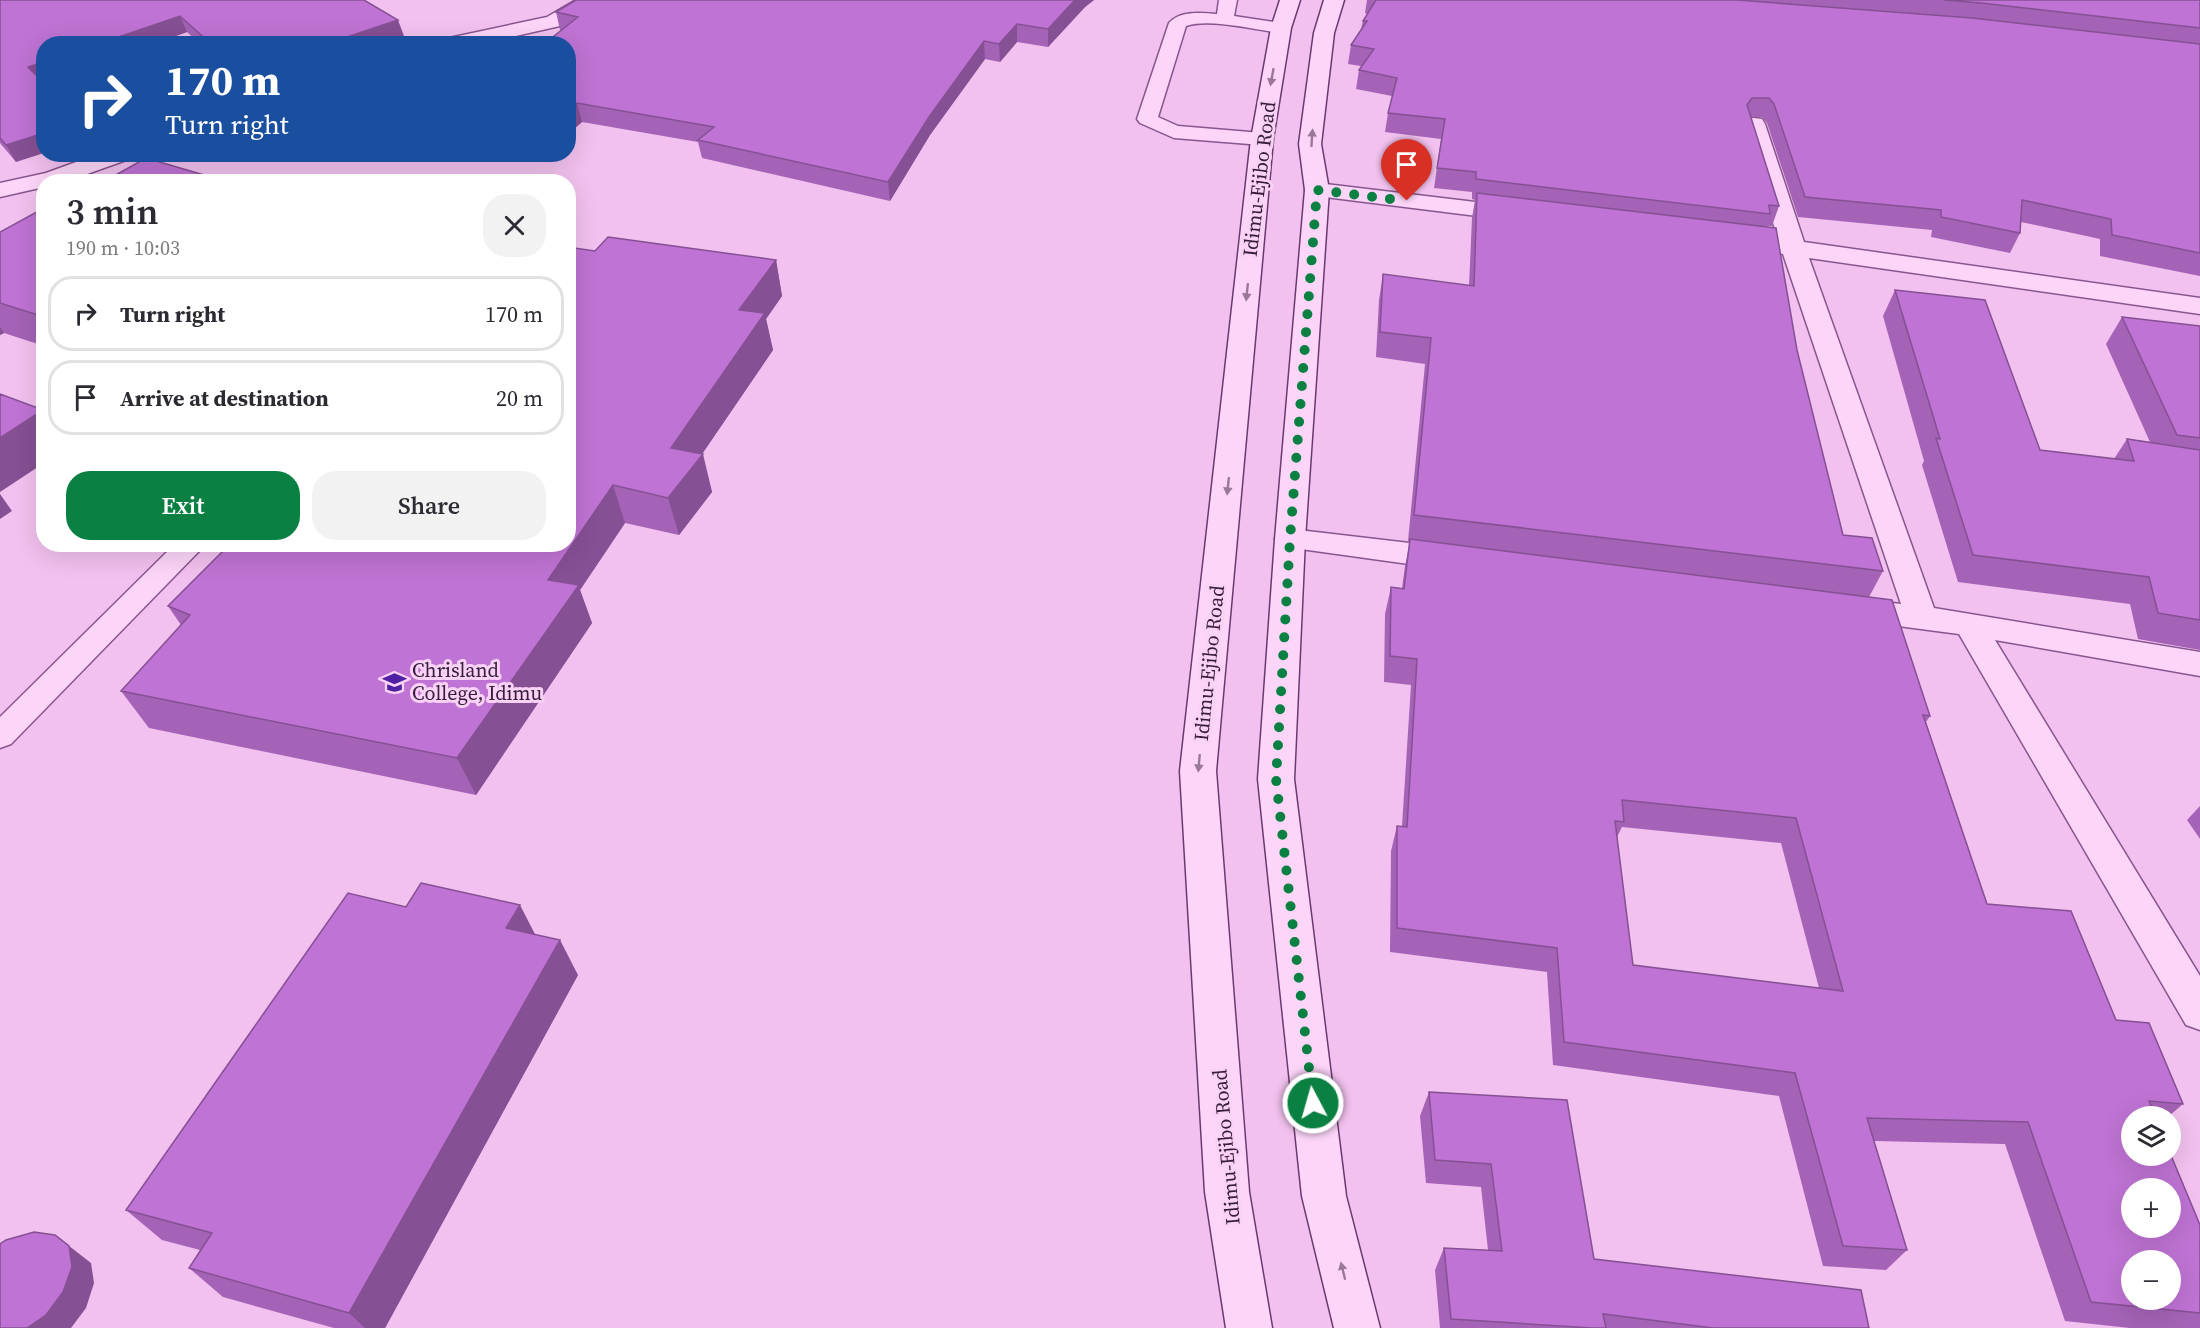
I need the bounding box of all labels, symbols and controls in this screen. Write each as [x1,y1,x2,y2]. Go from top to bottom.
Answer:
text: 170 m [165,51,280,109]
icon: right [66,60,144,138]
one-way arrow [1268,68,1277,87]
street label: Idimu-Ejibo Road [1236,99,1282,258]
text: Turn right [165,106,289,143]
one-way arrow [1307,129,1316,148]
pin [1381,139,1432,201]
icon: arrive [1390,148,1423,181]
text: 3 min [66,187,158,236]
button: close [483,194,546,257]
text: 190 m · 10:03 [66,234,180,262]
one-way arrow [1242,282,1252,301]
icon: right [69,297,102,330]
text: Turn right [120,299,225,329]
text: 170 m [485,299,543,329]
icon: arrive [69,381,102,414]
text: Arrive at destination [120,383,329,413]
text: 20 m [496,383,543,413]
button: Exit [66,471,300,540]
button: Share [312,471,546,540]
one-way arrow [1223,476,1233,495]
street label: Idimu-Ejibo Road [1187,583,1231,742]
place label: Chrisland College, Idimu [412,656,542,707]
school or university icon: Chrisland College, Idimu [381,669,407,695]
one-way arrow [1194,754,1204,773]
street label: Idimu-Ejibo Road [1205,1067,1247,1226]
position arrow [1281,1071,1345,1135]
map controls [2121,1106,2181,1310]
button: layers [2121,1106,2181,1166]
button: + [2121,1178,2181,1238]
button: − [2121,1250,2181,1310]
one-way arrow [1338,1262,1347,1280]

